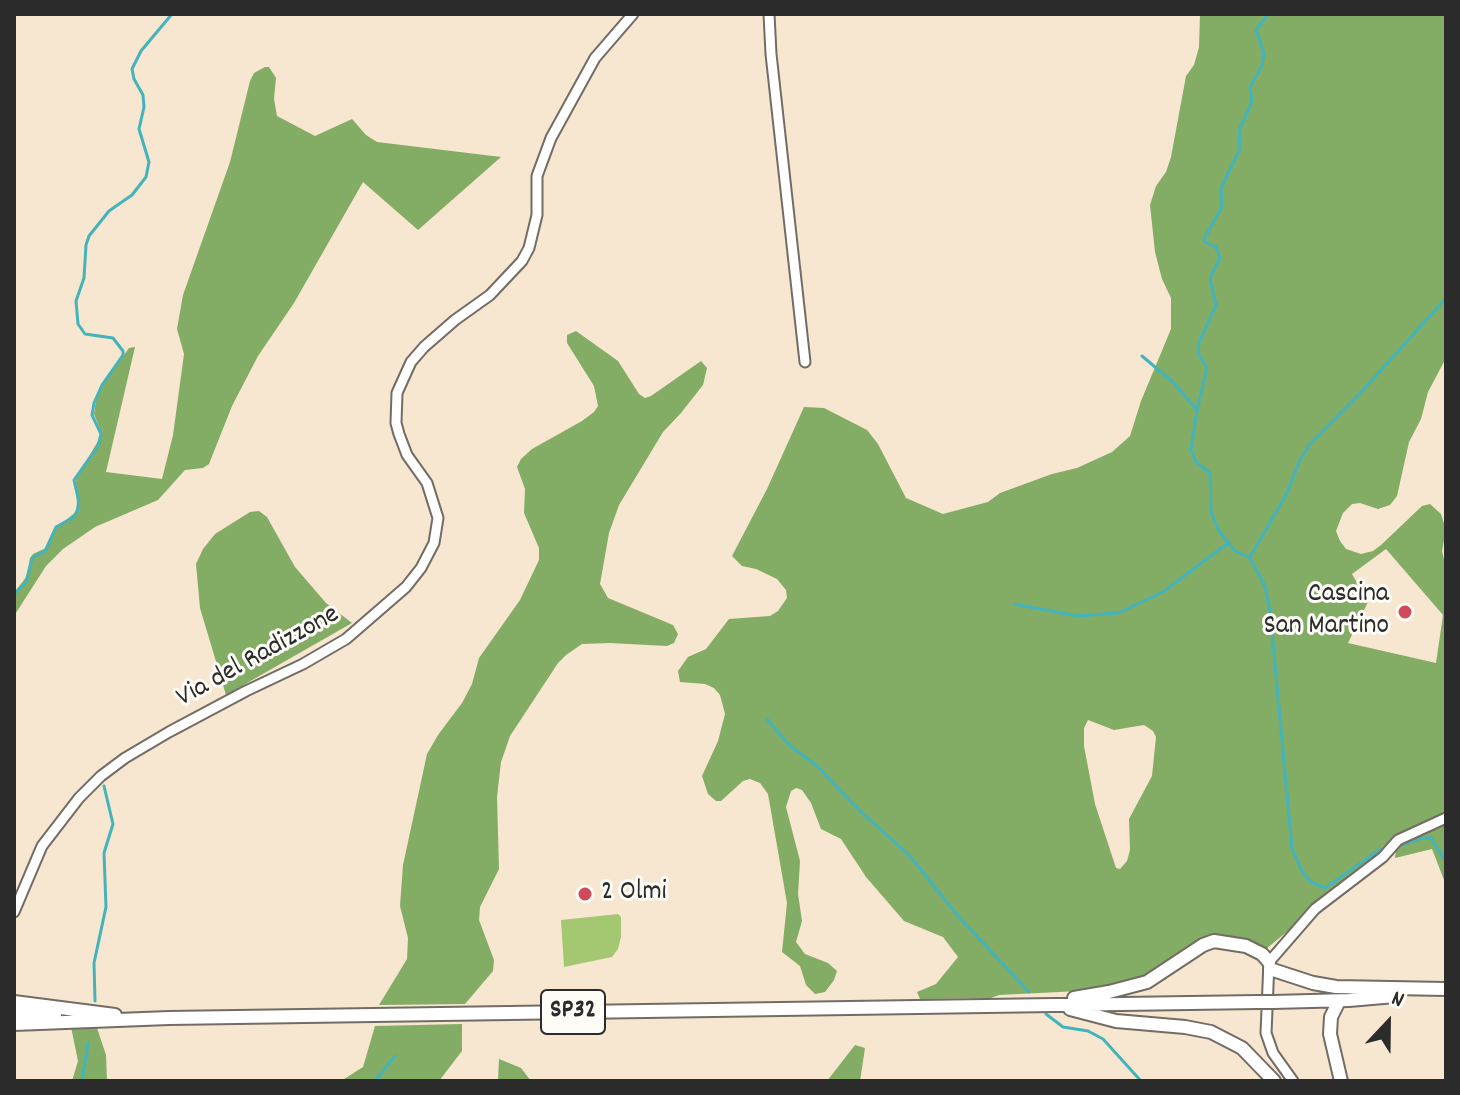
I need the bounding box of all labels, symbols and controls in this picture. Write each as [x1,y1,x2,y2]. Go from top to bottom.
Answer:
place label: Cascina San Martino [1263,579,1389,645]
street label: Via del Radizzone [172,600,346,716]
marker: Cascina San Martino [1396,603,1414,621]
place label: 2 Olmi [601,877,667,911]
marker: 2 Olmi [576,885,594,903]
north arrow [1348,983,1428,1063]
text: N [1386,984,1408,1017]
road number: SP32 [541,990,605,1034]

